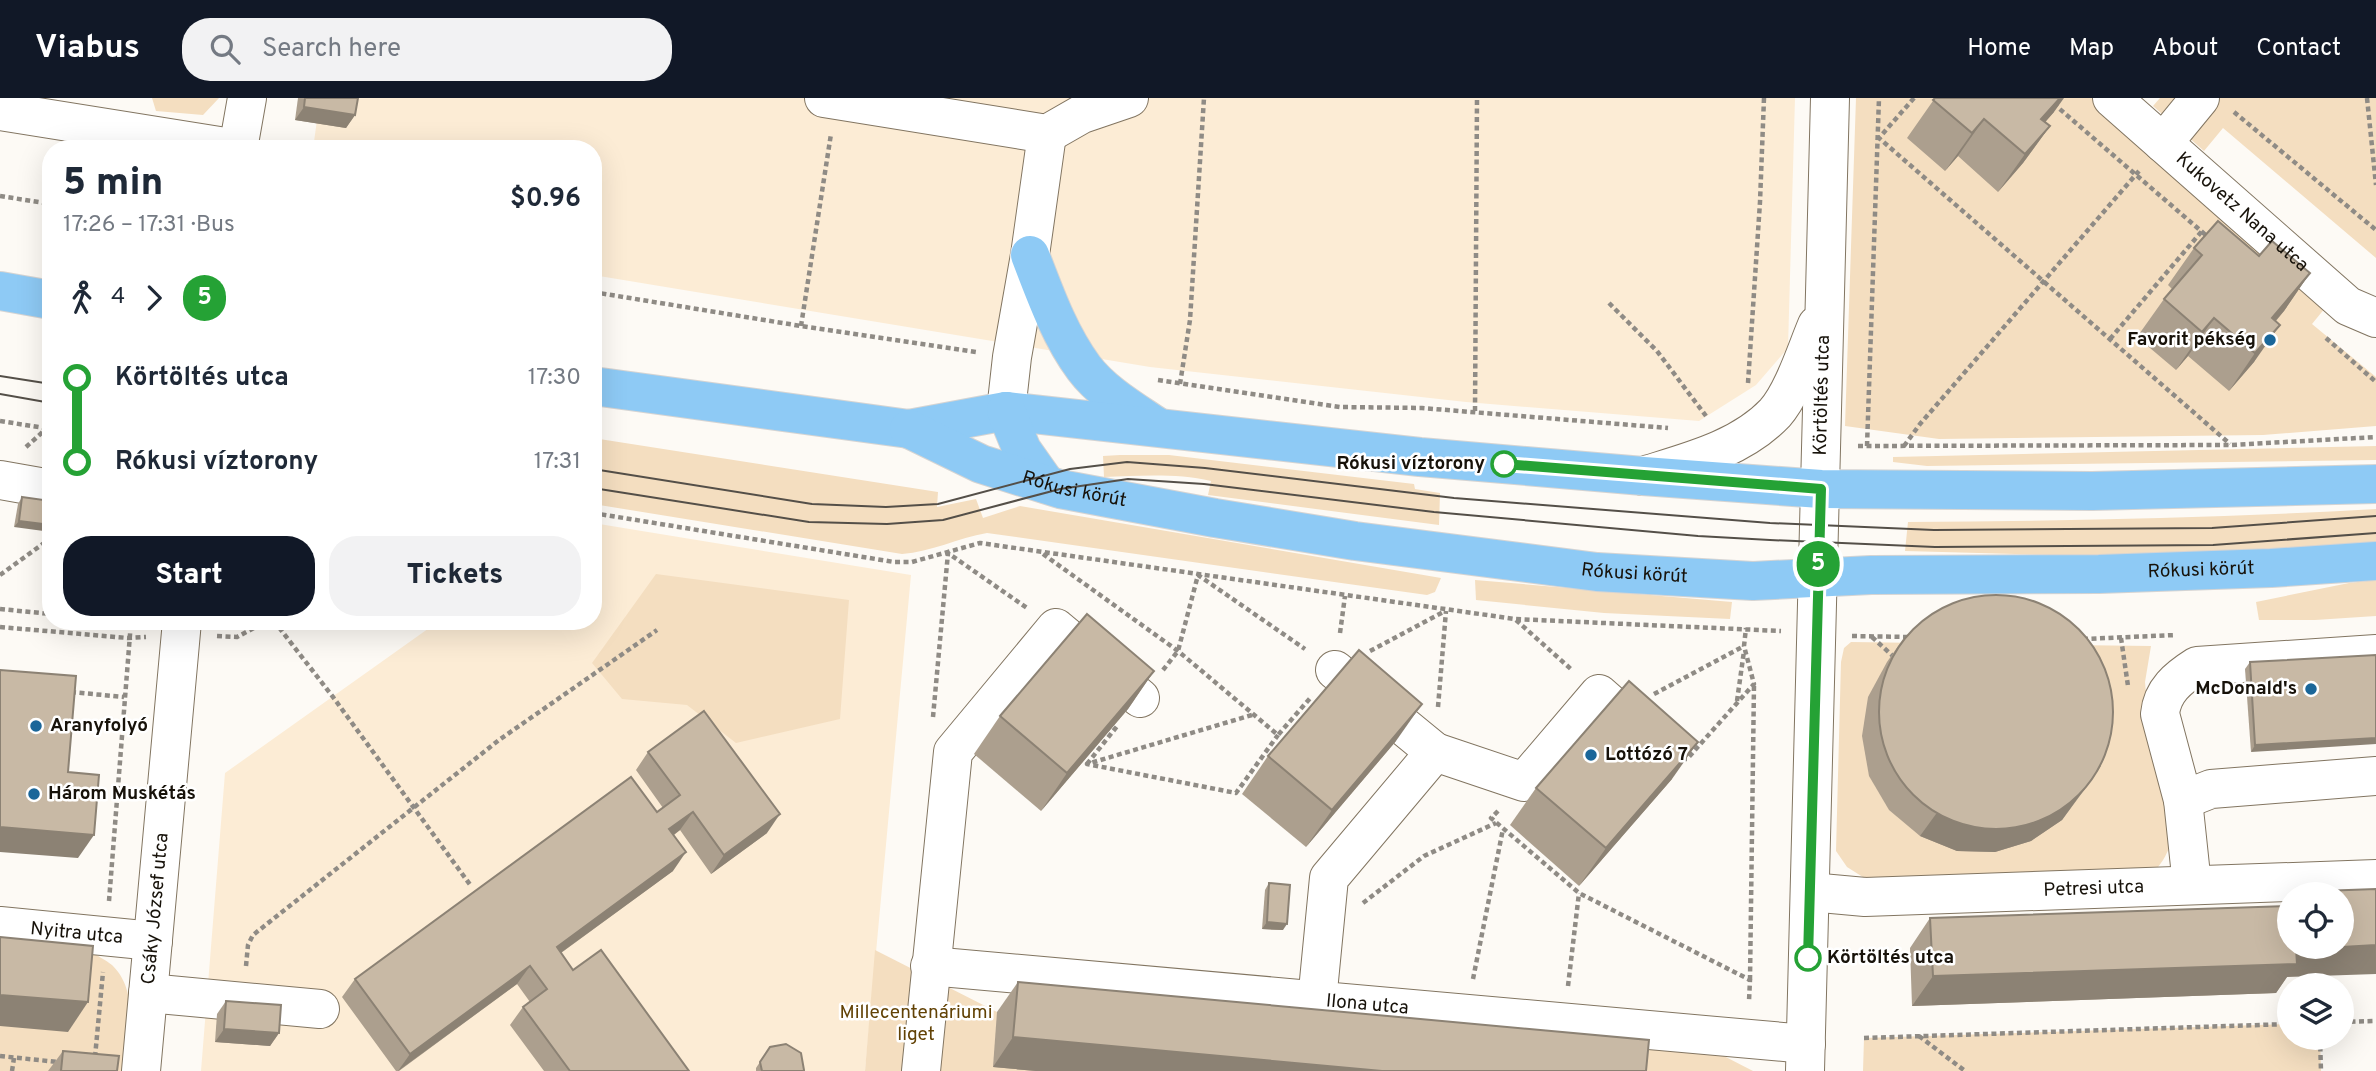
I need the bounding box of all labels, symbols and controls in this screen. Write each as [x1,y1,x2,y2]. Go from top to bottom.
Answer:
search box [182,18,672,81]
text: Viabus [35,28,140,70]
icon: search [206,30,244,68]
text: Search here [262,33,401,66]
text: Home [1967,34,2031,64]
text: Map [2069,34,2114,64]
text: About [2152,34,2218,64]
text: Contact [2256,34,2341,64]
street label: Kukovetz Nana utca [2170,147,2313,277]
text: 5 min [63,160,163,209]
text: $0.96 [510,183,581,216]
text: 17:26 – 17:31 · Bus [63,211,235,240]
icon: walk [63,279,101,317]
icon: forward [135,279,173,317]
text: 4 [111,283,125,312]
text: 5 [197,283,212,313]
place label: Favorit pékség [2127,328,2256,352]
marker: Favorit pékség [2262,332,2278,348]
street label: Körtöltés utca [1809,335,1836,456]
text: Körtöltés utca [115,362,289,395]
text: 17:30 [528,364,581,393]
text: Rókusi víztorony [115,446,318,479]
text: 17:31 [534,448,581,477]
marker: Rókusi víztorony [1491,451,1517,477]
place label: Rókusi víztorony [1337,452,1485,476]
street label: Rókusi körút [1019,466,1129,513]
button: Start [63,536,315,616]
button: Tickets [329,536,581,616]
line badge: 5 [1795,541,1841,587]
text: 5 [1811,549,1825,579]
street label: Rókusi körút [2147,557,2255,584]
street label: Rókusi körút [1580,558,1688,589]
place label: McDonald's [2195,677,2297,701]
marker: McDonald's [2303,681,2319,697]
place label: Aranyfolyó [50,714,148,738]
marker: Aranyfolyó [28,718,44,734]
place label: Lottózó 7 [1605,743,1688,767]
marker: Lottózó 7 [1583,747,1599,763]
place label: Három Muskétás [48,782,196,806]
marker: Három Muskétás [26,786,42,802]
street label: Csáky József utca [137,832,175,986]
street label: Petresi utca [2043,875,2144,903]
map controls [2277,882,2354,1050]
button: locate [2277,882,2354,959]
street label: Nyitra utca [29,917,124,950]
marker: Körtöltés utca [1795,945,1821,971]
place label: Körtöltés utca [1827,946,1954,970]
button: layers [2277,973,2354,1050]
street label: Ilona utca [1325,989,1410,1021]
park label: Millecentenáriumi liget [839,1001,993,1047]

